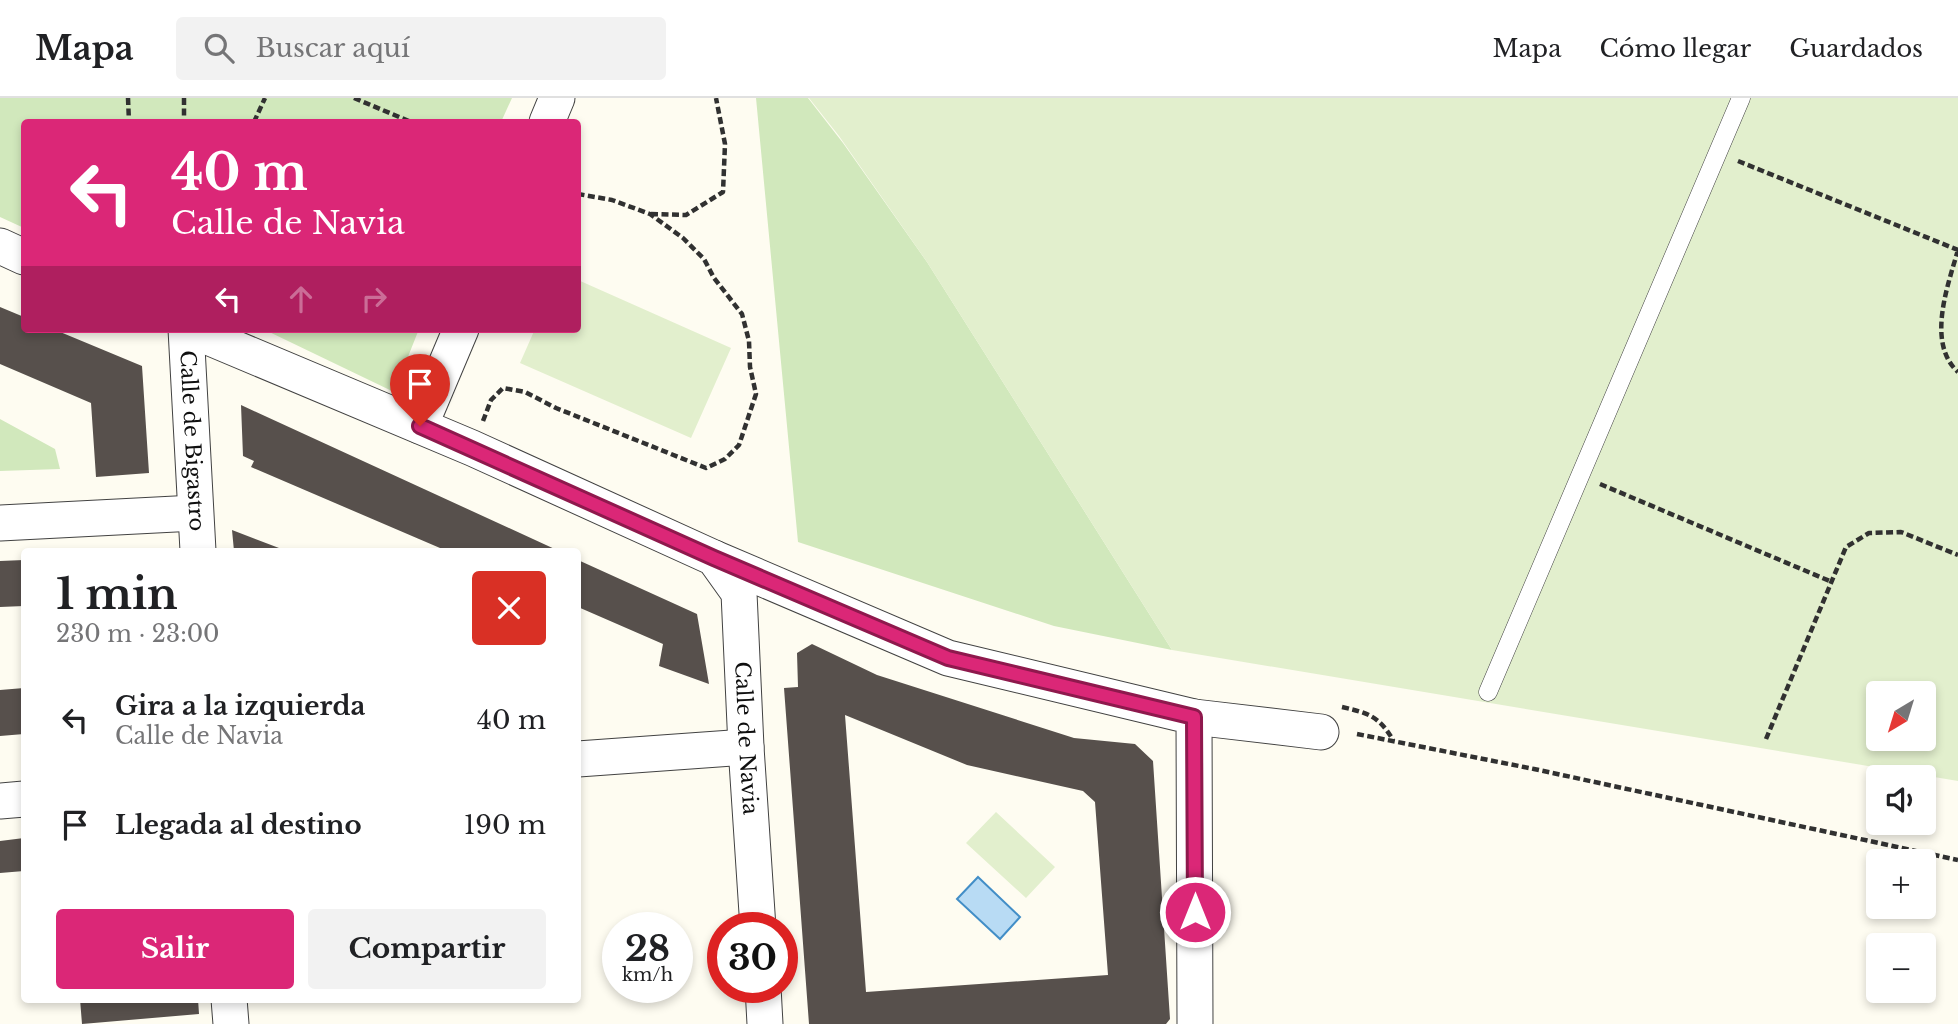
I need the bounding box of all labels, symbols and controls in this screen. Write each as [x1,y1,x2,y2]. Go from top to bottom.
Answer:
search box [176,17,666,80]
text: Mapa [35,28,134,69]
icon: search [200,29,238,67]
text: Buscar aquí [256,32,410,64]
text: Mapa [1492,34,1561,63]
text: Cómo llegar [1599,34,1751,63]
text: Guardados [1789,34,1923,63]
text: 40 m [171,142,308,203]
icon: left [56,147,147,238]
text: Calle de Navia [171,203,405,243]
icon: left [209,280,247,318]
icon: ahead [282,280,320,318]
icon: right [355,280,393,318]
street label: Calle de Bigastro [174,350,210,532]
pin [390,354,450,426]
icon: arrive [401,365,439,403]
text: 1 min [56,568,178,620]
button: close [472,571,546,645]
text: 230 m · 23:00 [56,620,220,648]
street label: Calle de Navia [729,661,763,816]
north arrow [1866,681,1936,751]
map controls [1866,681,1936,1003]
text: Gira a la izquierda [115,690,365,722]
icon: left [56,701,94,739]
text: 40 m [477,704,546,736]
text: Calle de Navia [115,722,283,750]
button: sound [1866,765,1936,835]
icon: arrive [56,806,94,844]
text: Llegada al destino [115,809,362,841]
text: 190 m [464,809,546,841]
button: + [1866,849,1936,919]
position arrow [1158,875,1232,949]
button: Salir [56,909,294,989]
button: Compartir [308,909,546,989]
speed limit sign: 30 [707,912,798,1003]
text: 28 [625,927,670,970]
button: − [1866,933,1936,1003]
text: km/h [622,964,673,986]

